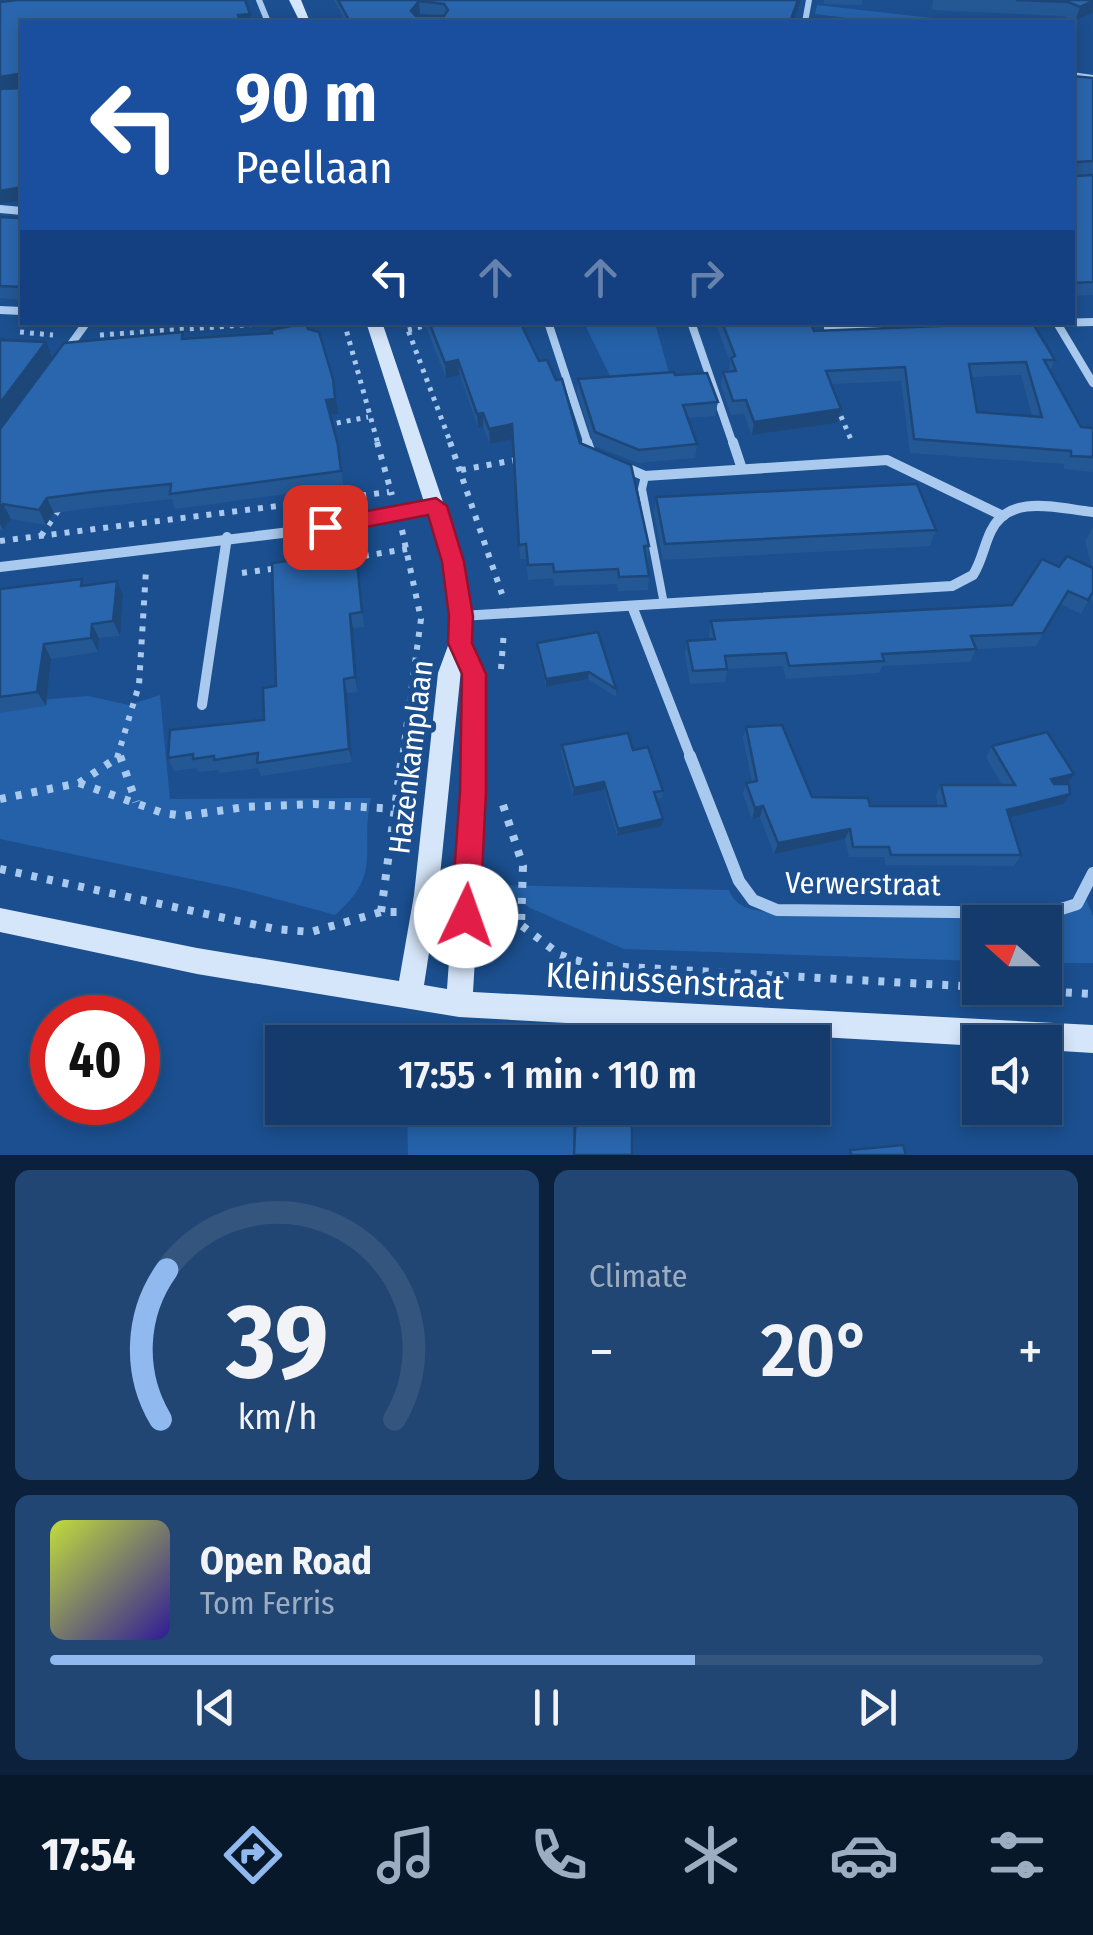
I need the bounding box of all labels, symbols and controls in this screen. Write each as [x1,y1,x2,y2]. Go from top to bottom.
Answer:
text: 90 m [235,56,377,140]
icon: left [70,60,200,190]
text: Peellaan [235,141,393,195]
icon: left [363,250,418,305]
icon: ahead [468,250,523,305]
icon: ahead [573,250,628,305]
icon: right [678,250,733,305]
pin [283,485,368,570]
icon: arrive [298,500,353,555]
street label: Hazenkamplaan [381,658,441,856]
position arrow [414,864,518,968]
street label: Verwerstraat [785,865,941,903]
north arrow [962,905,1062,1005]
map controls [962,905,1062,1125]
street label: Kleinussenstraat [545,954,786,1008]
speed limit sign: 40 [30,995,160,1125]
button: sound [962,1025,1062,1125]
text: 17:55 · 1 min · 110 m [398,1052,697,1098]
text: Climate [589,1257,688,1295]
text: 39 [225,1280,328,1405]
text: 20° [761,1306,871,1396]
text: − [589,1319,614,1385]
text: + [1018,1319,1043,1385]
text: km/h [237,1396,317,1438]
text: Open Road [200,1538,372,1584]
text: Tom Ferris [200,1584,335,1622]
icon: previous [188,1680,243,1735]
icon: pause [519,1680,574,1735]
icon: next [850,1680,905,1735]
icon: directions [218,1820,288,1890]
icon: music [371,1820,441,1890]
icon: phone [524,1820,594,1890]
icon: climate [676,1820,746,1890]
icon: car [829,1820,899,1890]
icon: filters [982,1820,1052,1890]
text: 17:54 [41,1828,135,1882]

